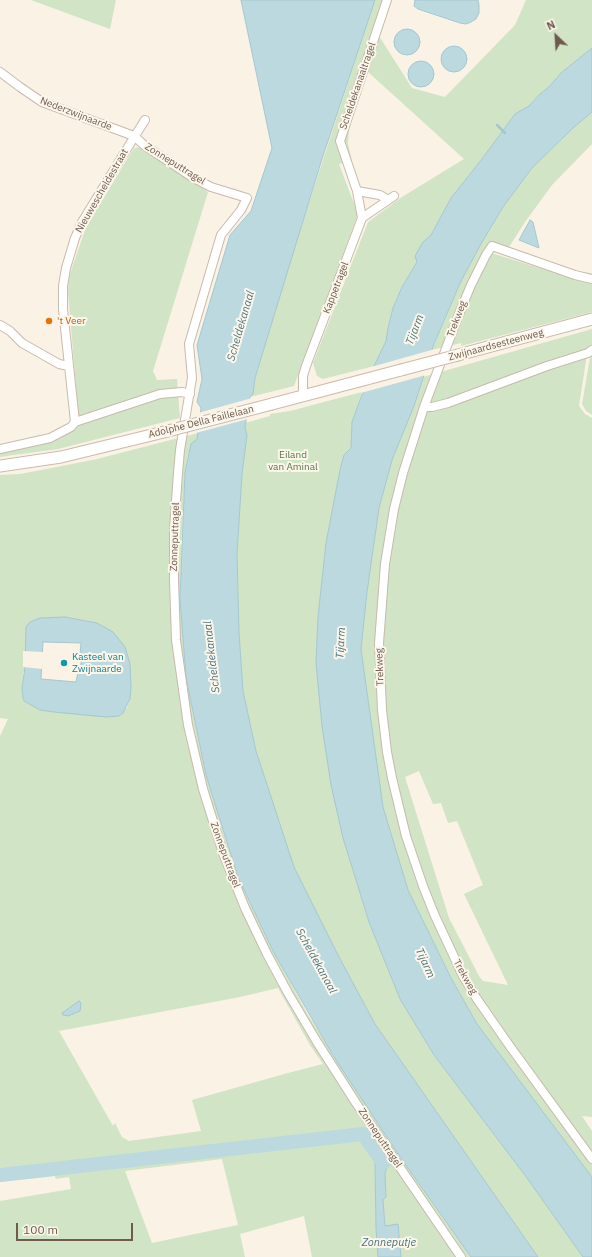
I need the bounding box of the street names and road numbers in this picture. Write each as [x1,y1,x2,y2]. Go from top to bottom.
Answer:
street label: Scheldekanaaltragel [337,41,379,131]
street label: Nederzwijnaarde [38,95,114,133]
street label: Zonneputtragel [143,141,207,187]
street label: Nieuwescheldestraat [73,147,131,235]
street label: Kappetragel [321,260,351,316]
street label: Trekweg [445,299,469,339]
street label: Zwijnaardsesteenweg [447,327,545,363]
street label: Adolphe Della Faillelaan [147,403,255,441]
street label: Zonneputtragel [168,502,182,572]
street label: Trekweg [373,648,387,686]
street label: Zonneputtragel [208,821,242,889]
street label: Trekweg [451,957,479,997]
street label: Zonneputtragel [356,1106,404,1170]

